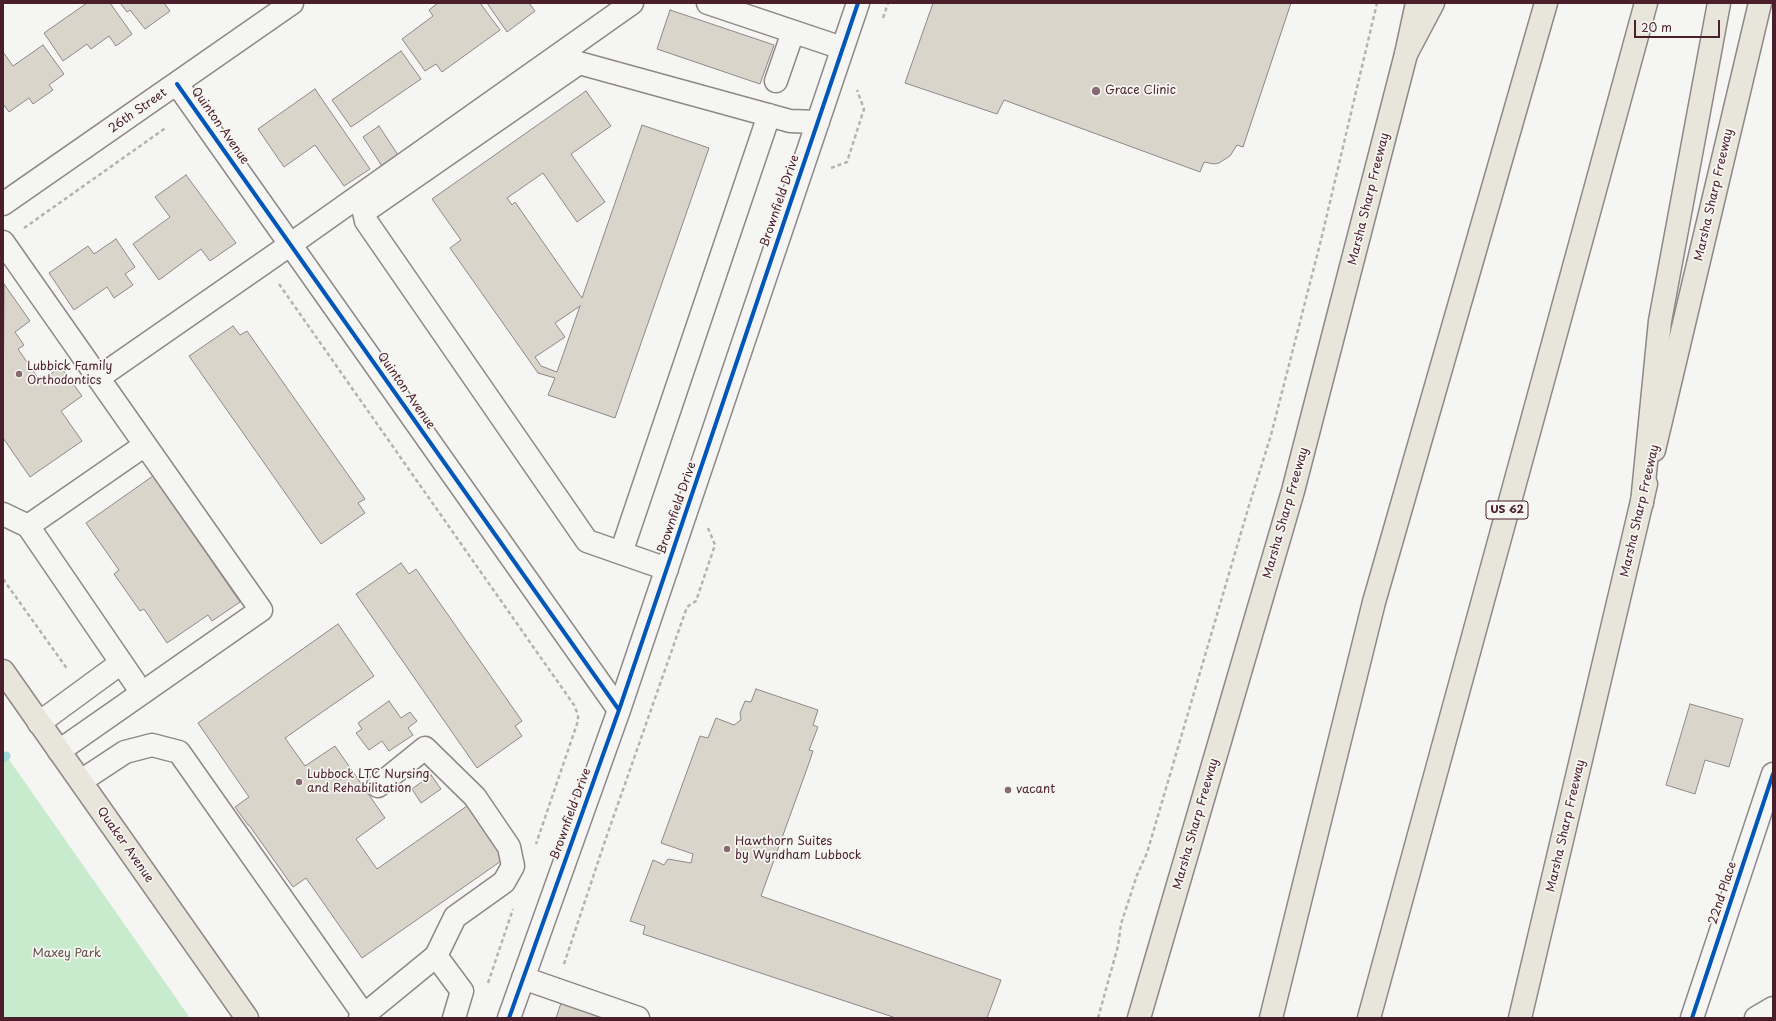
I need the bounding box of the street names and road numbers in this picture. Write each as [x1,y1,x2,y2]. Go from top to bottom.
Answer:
street label: Quinton Avenue [188,85,252,167]
street label: 26th Street [106,86,170,136]
street label: Marsha Sharp Freeway [1692,127,1736,263]
street label: Marsha Sharp Freeway [1346,131,1392,267]
street label: Brownfield Drive [757,153,803,249]
street label: Quinton Avenue [374,350,438,432]
street label: Marsha Sharp Freeway [1618,443,1662,579]
street label: Marsha Sharp Freeway [1260,446,1312,580]
street label: Brownfield Drive [654,460,700,556]
road number: US 62 [1486,501,1528,519]
street label: Marsha Sharp Freeway [1170,757,1222,891]
street label: Marsha Sharp Freeway [1544,758,1588,894]
street label: Brownfield Drive [548,766,594,862]
street label: Quaker Avenue [94,804,156,886]
street label: 22nd Place [1706,860,1740,926]

